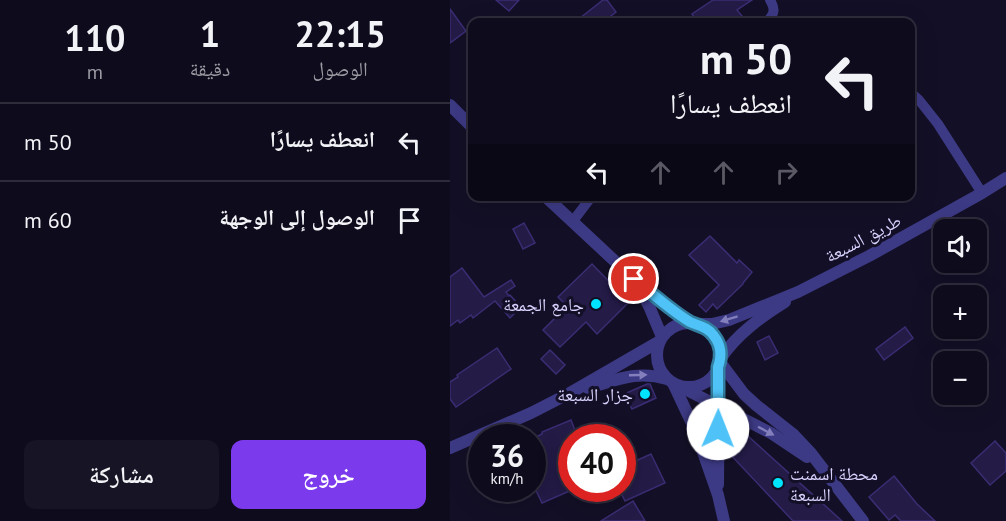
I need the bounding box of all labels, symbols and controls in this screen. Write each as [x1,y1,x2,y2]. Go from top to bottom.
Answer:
text: 1 [200,10,220,57]
text: 22:15 [294,10,386,57]
text: 110 [64,14,125,61]
text: 50 m [700,31,792,86]
icon: left [813,42,891,120]
text: دقيقة [190,56,230,82]
text: الوصول [312,56,368,82]
text: m [87,59,103,85]
text: انعطف يسارًا [670,86,792,120]
text: انعطف يسارًا [270,125,375,153]
icon: left [393,126,426,159]
text: 50 m [24,128,72,156]
icon: left [581,156,614,189]
icon: ahead [644,156,677,189]
icon: ahead [707,156,740,189]
icon: right [770,156,803,189]
text: الوصول إلى الوجهة [219,203,375,231]
icon: arrive [393,204,426,237]
text: 60 m [24,206,72,234]
street label: طريق السبعة [821,208,905,268]
map controls [933,219,987,405]
button: sound [933,219,987,273]
pin [608,253,659,304]
icon: arrive [617,262,650,295]
button: + [933,285,987,339]
place label: جامع الجمعة [503,293,584,317]
marker: جامع الجمعة [589,297,603,311]
one-way arrow [720,315,738,324]
button: − [933,351,987,405]
one-way arrow [629,371,648,380]
place label: جزار السبعة [557,383,633,406]
marker: جزار السبعة [638,387,652,401]
position arrow [686,397,750,461]
speed limit sign: 40 [558,424,636,502]
one-way arrow [758,426,775,436]
text: 36 [490,436,524,475]
button: مشاركة [24,440,219,509]
button: خروج [231,440,426,509]
place label: محطة اسمنت السبعة [790,462,878,506]
text: km/h [491,469,523,488]
marker: محطة اسمنت السبعة [771,476,785,490]

